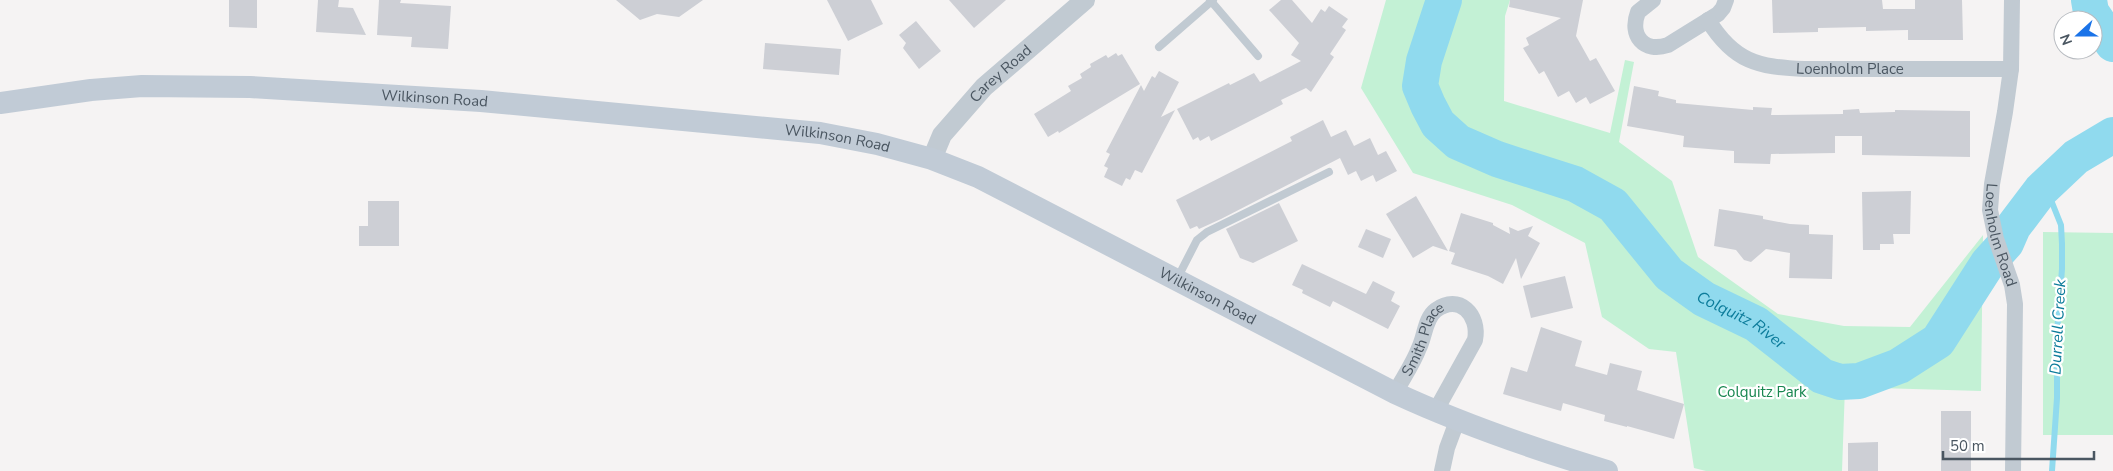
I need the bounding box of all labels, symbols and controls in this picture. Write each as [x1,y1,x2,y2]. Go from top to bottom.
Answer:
north arrow [2053,10,2103,60]
text: N [2056,31,2077,48]
street label: Carey Road [965,40,1036,107]
street label: Loenholm Place [1795,59,1904,79]
street label: Wilkinson Road [381,85,489,112]
street label: Wilkinson Road [784,120,893,157]
street label: Loenholm Road [1980,183,2022,289]
street label: Wilkinson Road [1156,262,1260,329]
water label: Durrell Creek [2045,278,2072,375]
water label: Colquitz River [1692,286,1791,355]
street label: Smith Place [1397,297,1448,380]
park label: Colquitz Park [1718,382,1807,402]
scale bar [1943,428,2094,460]
text: 50 m [1950,436,1985,456]

